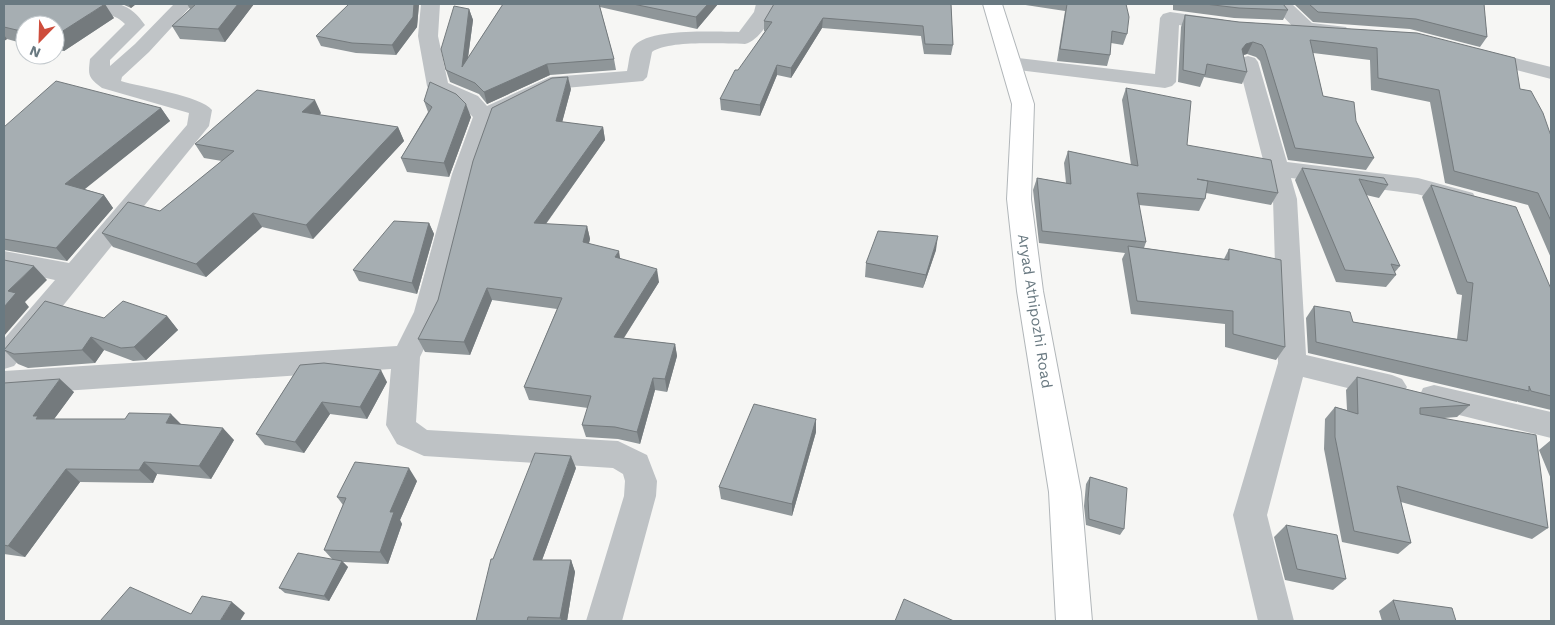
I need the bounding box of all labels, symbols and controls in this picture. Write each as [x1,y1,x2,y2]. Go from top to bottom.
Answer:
north arrow [15,15,65,65]
text: N [27,43,43,61]
street label: Aryad Athipozhi Road [1014,232,1056,390]

